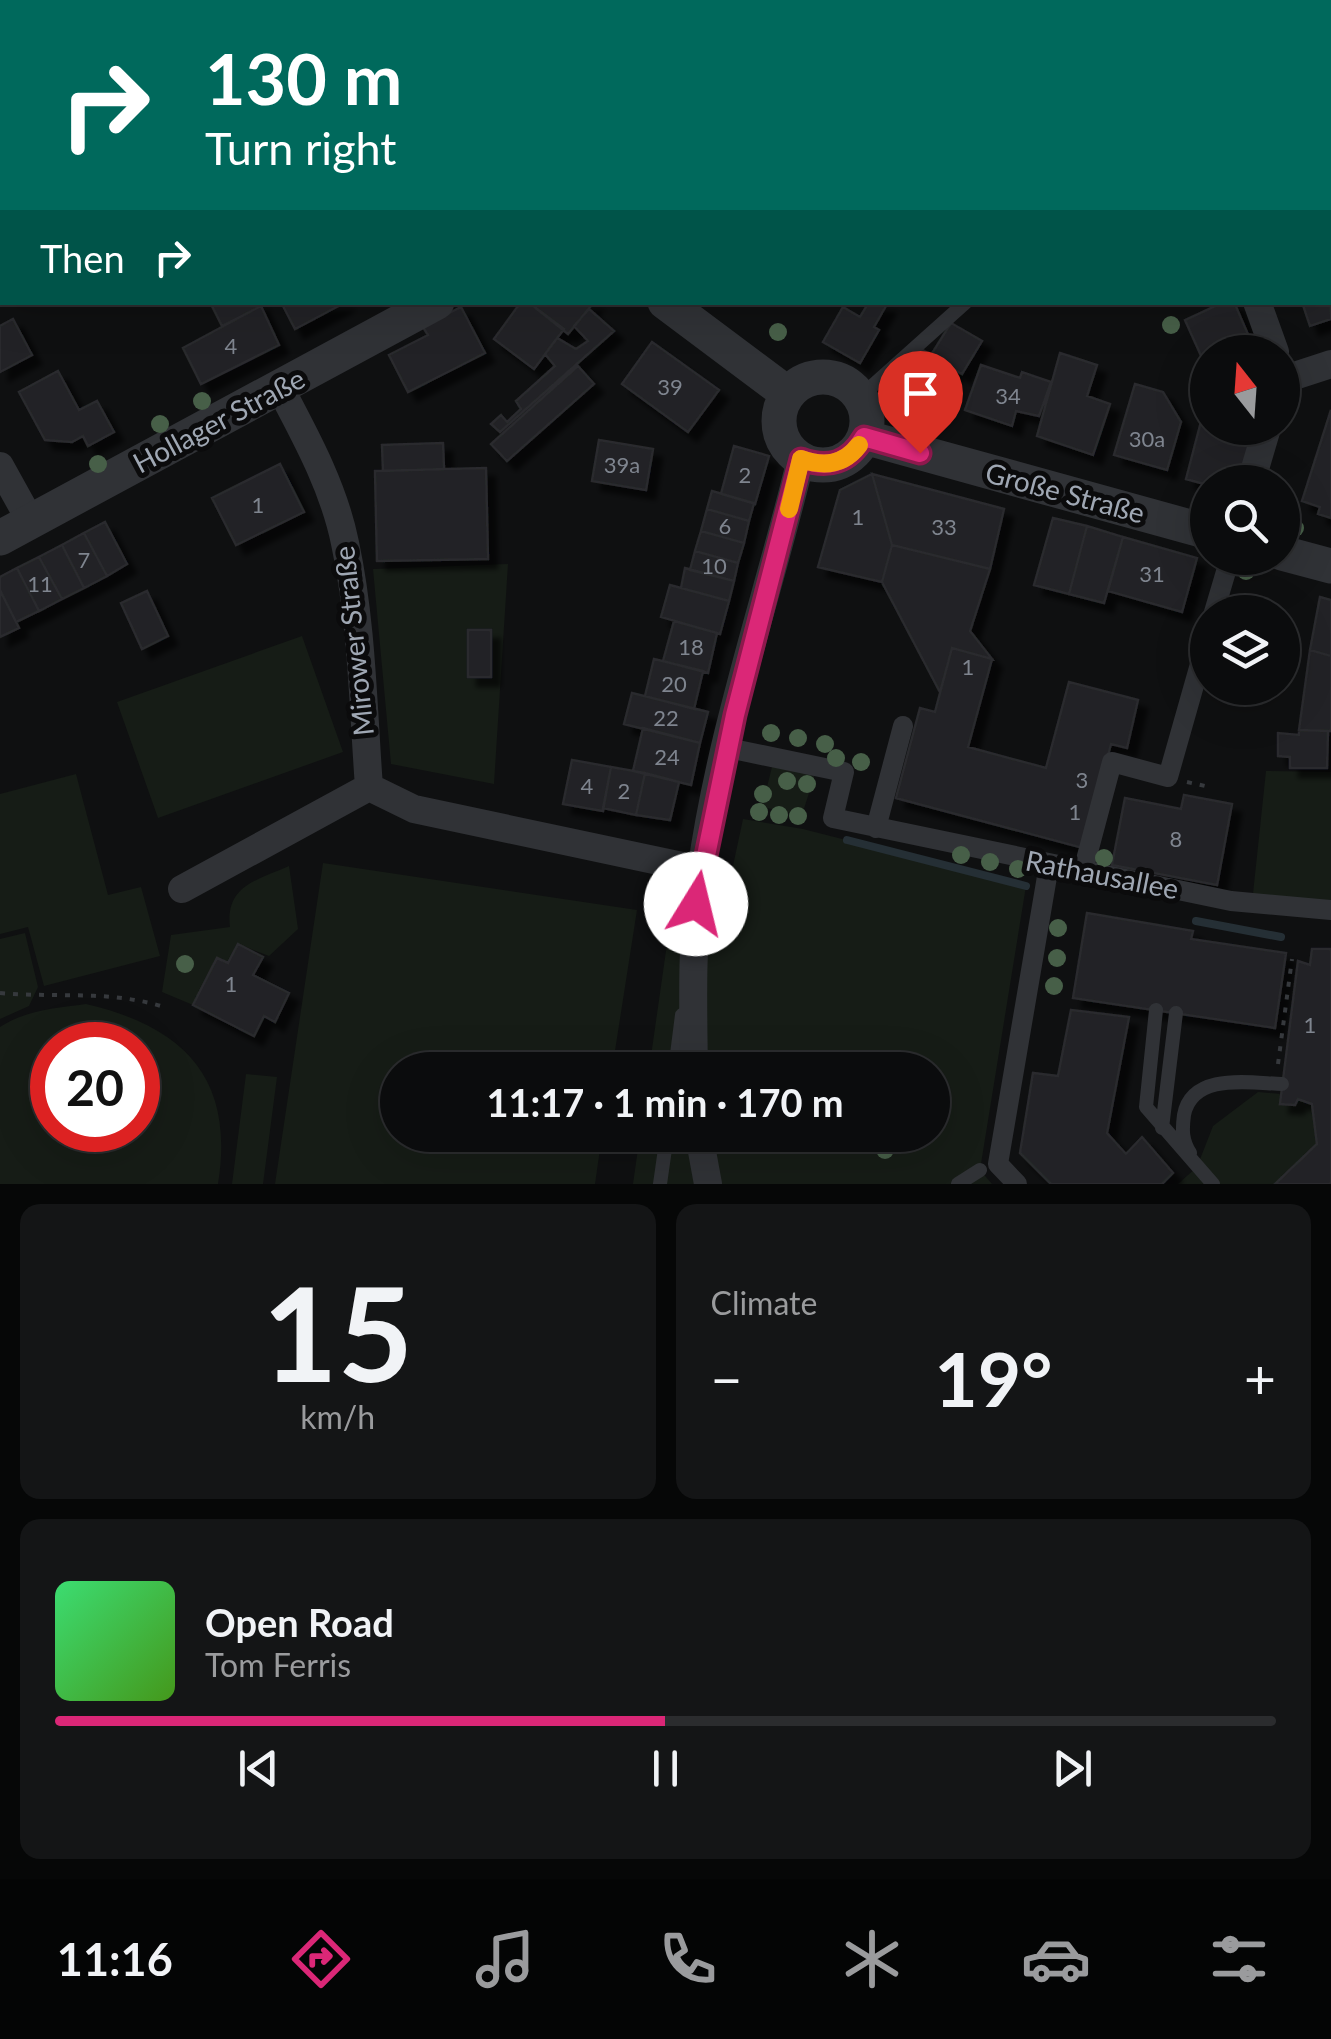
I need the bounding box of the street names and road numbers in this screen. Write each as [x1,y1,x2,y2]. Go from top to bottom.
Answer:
street label: Hollager Straße [127,361,310,480]
street label: Große Straße [982,454,1149,530]
street label: Mirower Straße [326,545,380,738]
street label: Rathausallee [1023,843,1182,906]

